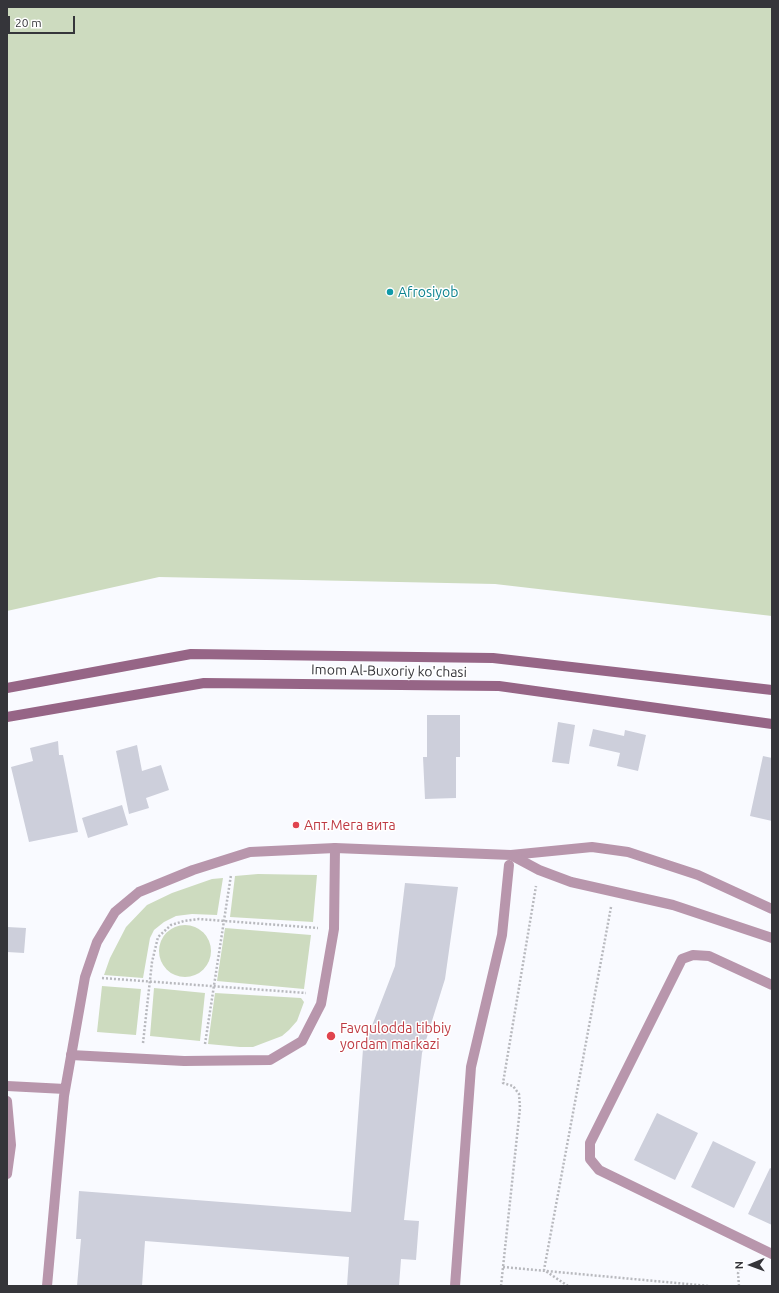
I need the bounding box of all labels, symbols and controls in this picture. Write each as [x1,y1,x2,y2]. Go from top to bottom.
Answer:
scale bar [10,8,77,34]
text: 20 m [15,16,42,29]
place label: Afrosiyob [398,284,458,300]
marker: Afrosiyob [385,287,395,297]
street label: Imom Al-Buxoriy ko'chasi [311,661,467,681]
place label: Апт.Мега вита [304,817,396,833]
marker: Апт.Мега вита [291,820,301,830]
place label: Favqulodda tibbiy yordam markazi [340,1020,451,1052]
marker: Favqulodda tibbiy yordam markazi [325,1030,337,1042]
north arrow [731,1245,771,1285]
text: N [733,1261,745,1269]

